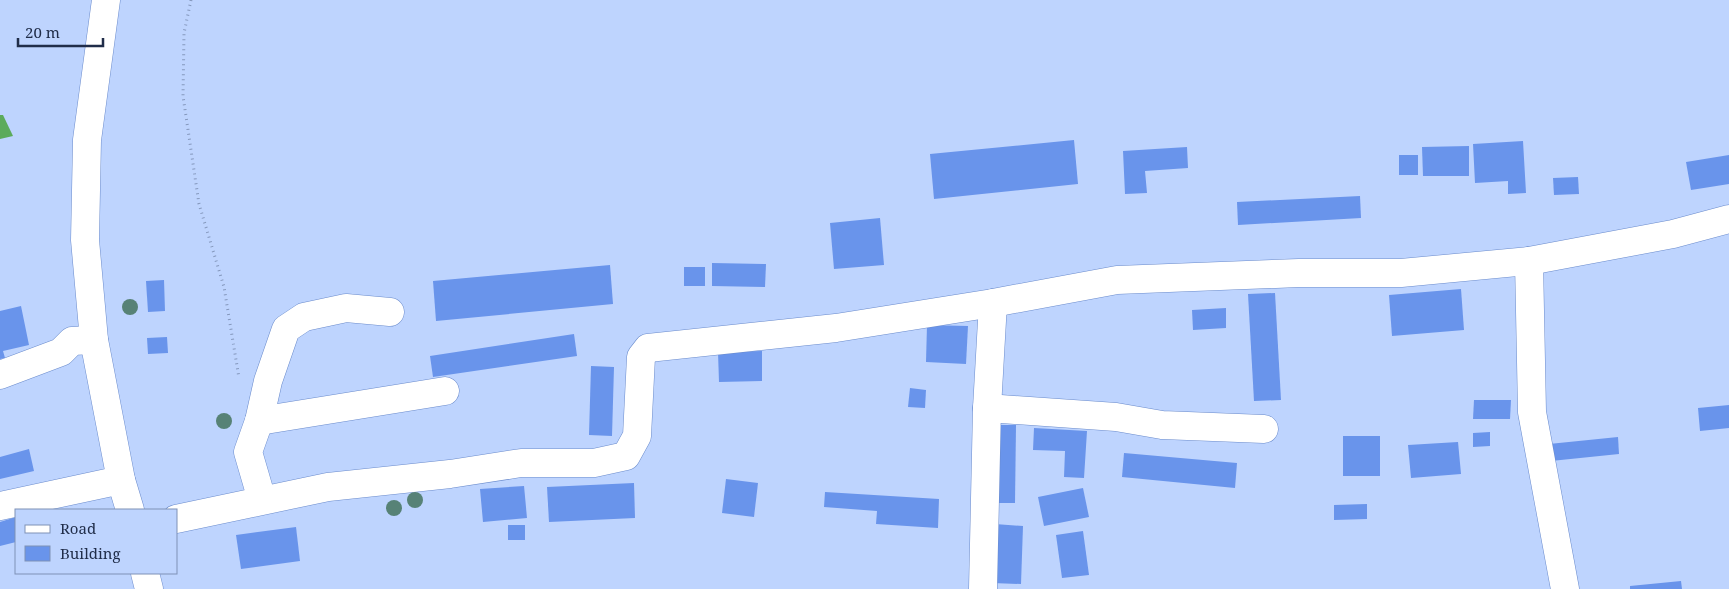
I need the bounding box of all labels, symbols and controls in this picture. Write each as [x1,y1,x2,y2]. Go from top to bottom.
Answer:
scale bar [18,15,102,47]
text: 20 m [25,22,60,42]
legend [15,509,178,574]
text: Road [60,518,96,538]
text: Building [60,543,121,563]

